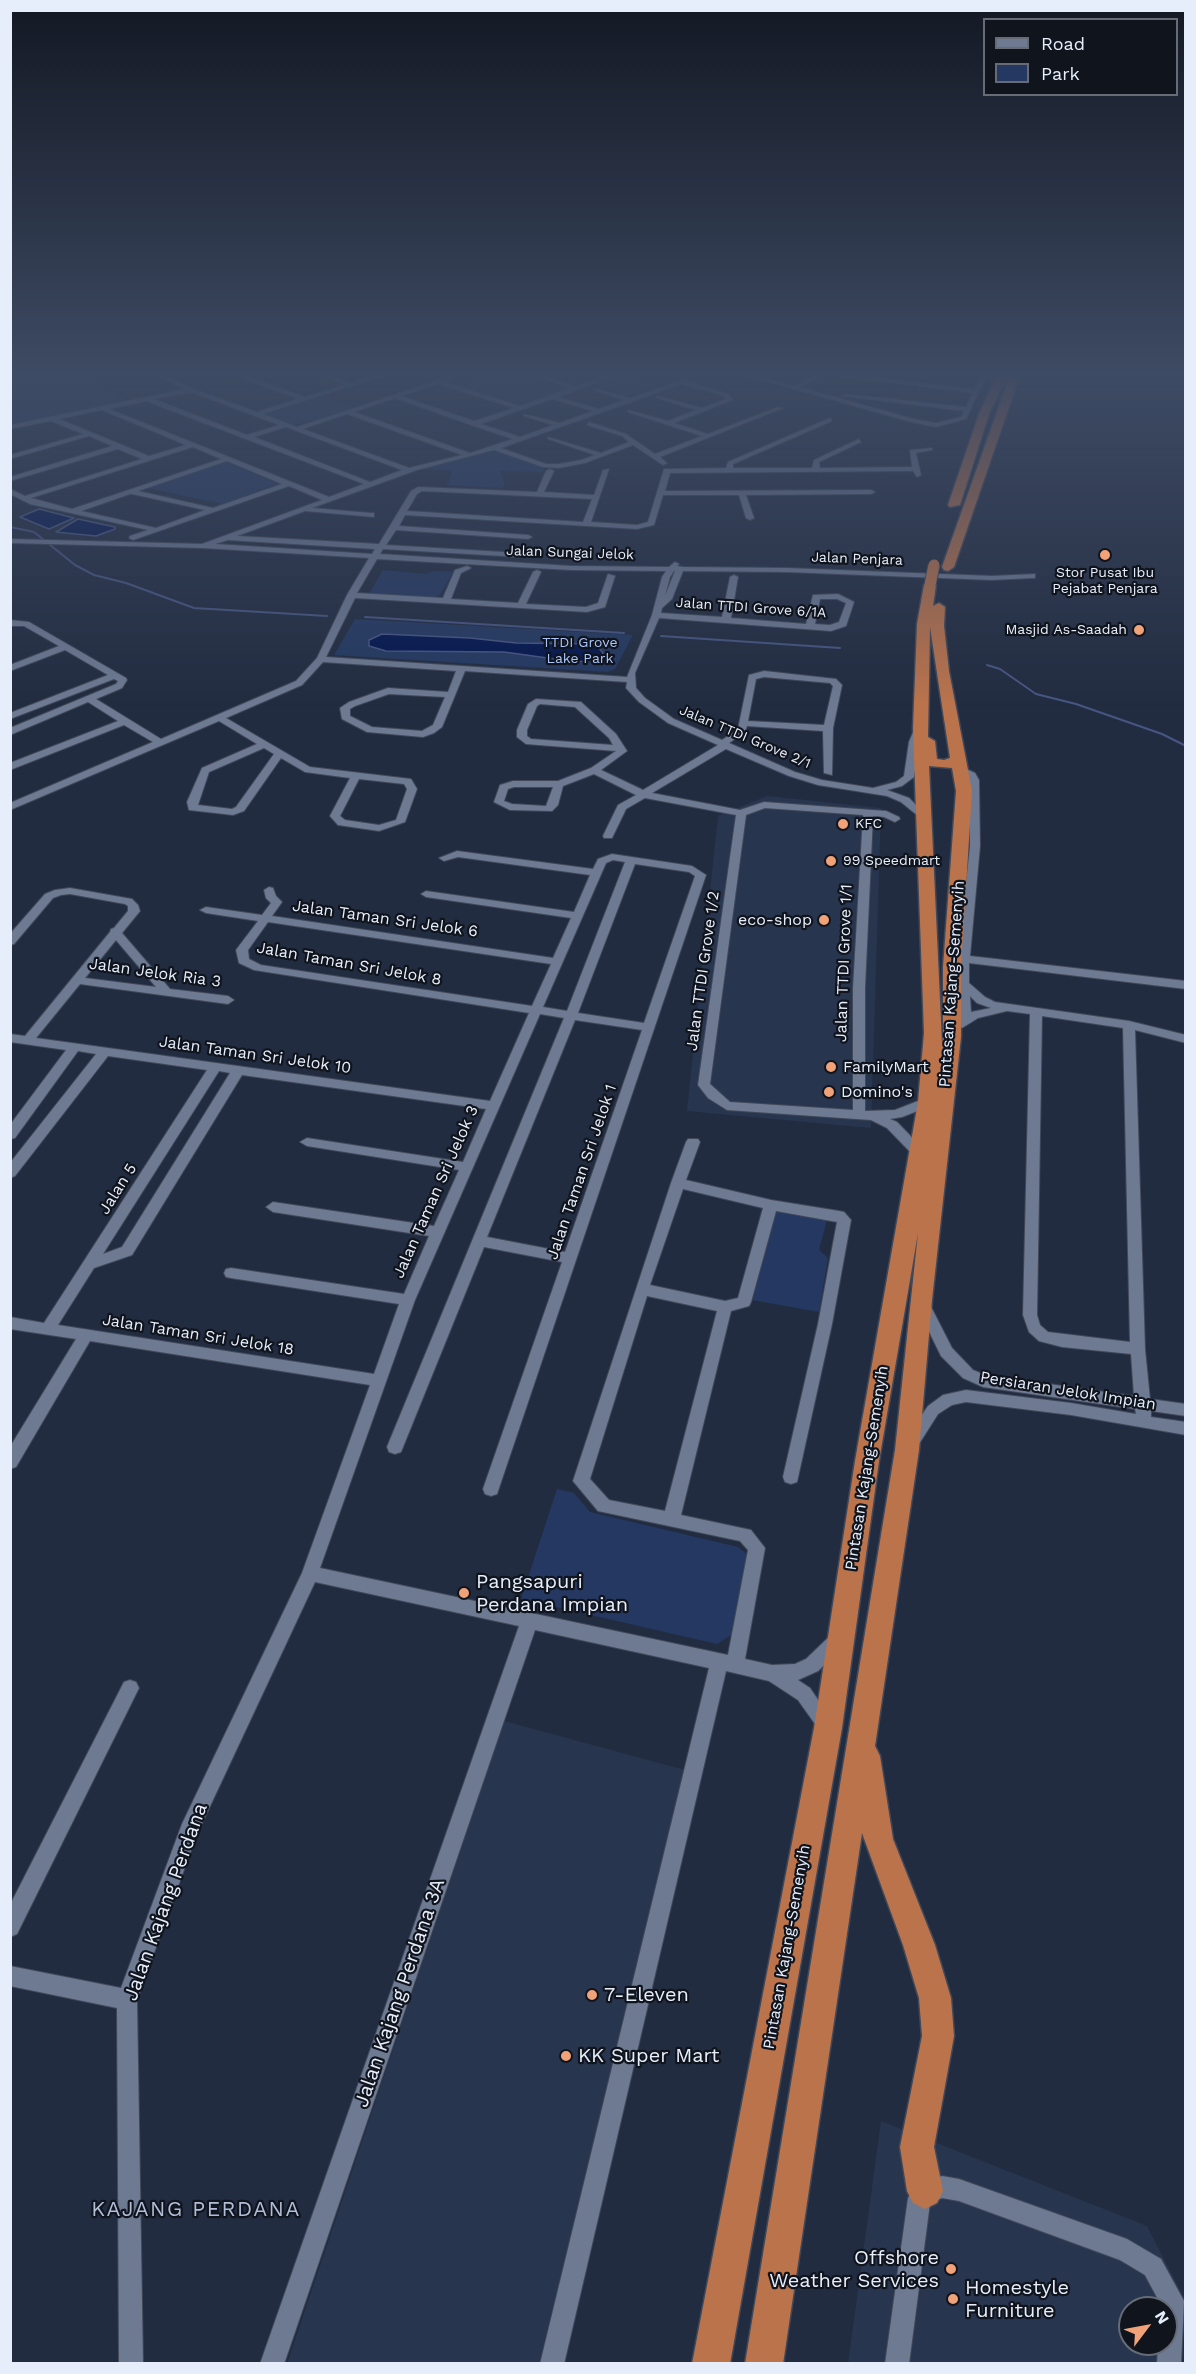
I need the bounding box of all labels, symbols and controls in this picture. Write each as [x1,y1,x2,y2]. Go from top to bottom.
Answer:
legend [983,18,1178,96]
text: Road [1041,33,1085,54]
text: Park [1041,63,1080,84]
street label: Jalan Sungai Jelok [506,542,634,564]
marker: Stor Pusat Ibu Pejabat Penjara [1098,548,1112,562]
street label: Jalan Penjara [811,549,903,569]
place label: Stor Pusat Ibu Pejabat Penjara [1052,565,1158,598]
street label: Jalan TTDI Grove 6/1A [675,594,827,622]
place label: Masjid As-Saadah [1005,622,1127,638]
marker: Masjid As-Saadah [1132,623,1146,637]
park label: TTDI Grove Lake Park [542,635,618,668]
street label: Jalan TTDI Grove 2/1 [677,702,813,772]
place label: KFC [855,816,882,832]
marker: KFC [836,817,850,831]
place label: 99 Speedmart [843,853,940,869]
marker: 99 Speedmart [824,854,838,868]
street label: Pintasan Kajang-Semenyih [935,880,969,1088]
street label: Jalan TTDI Grove 1/1 [832,884,856,1042]
street label: Jalan TTDI Grove 1/2 [682,890,724,1052]
street label: Jalan Taman Sri Jelok 6 [291,896,479,942]
place label: eco-shop [738,910,812,930]
marker: eco-shop [817,913,831,927]
street label: Jalan Taman Sri Jelok 8 [255,938,443,990]
street label: Jalan Jelok Ria 3 [88,954,222,992]
street label: Jalan Taman Sri Jelok 10 [158,1032,352,1078]
place label: FamilyMart [843,1057,929,1077]
marker: FamilyMart [824,1060,838,1074]
street label: Jalan Taman Sri Jelok 1 [543,1082,621,1262]
place label: Domino's [841,1082,913,1102]
marker: Domino's [822,1085,836,1099]
street label: Jalan Taman Sri Jelok 3 [389,1103,483,1281]
street label: Jalan 5 [95,1160,141,1218]
street label: Jalan Taman Sri Jelok 18 [101,1310,295,1360]
street label: Pintasan Kajang-Semenyih [841,1364,893,1572]
street label: Persiaran Jelok Impian [979,1368,1157,1414]
place label: Pangsapuri Perdana Impian [476,1570,628,1617]
marker: Pangsapuri Perdana Impian [457,1586,471,1600]
street label: Jalan Kajang Perdana [119,1800,213,2004]
street label: Pintasan Kajang-Semenyih [760,1843,814,2051]
street label: Jalan Kajang Perdana 3A [350,1876,450,2110]
place label: 7-Eleven [604,1983,689,2007]
marker: 7-Eleven [585,1988,599,2002]
place label: KK Super Mart [578,2044,719,2068]
marker: KK Super Mart [559,2049,573,2063]
district label: KAJANG PERDANA [91,2197,301,2223]
place label: Offshore Weather Services [769,2246,939,2293]
marker: Offshore Weather Services [944,2262,958,2276]
place label: Homestyle Furniture [965,2276,1069,2323]
marker: Homestyle Furniture [946,2292,960,2306]
north arrow [1118,2296,1178,2356]
text: N [1151,2307,1173,2327]

